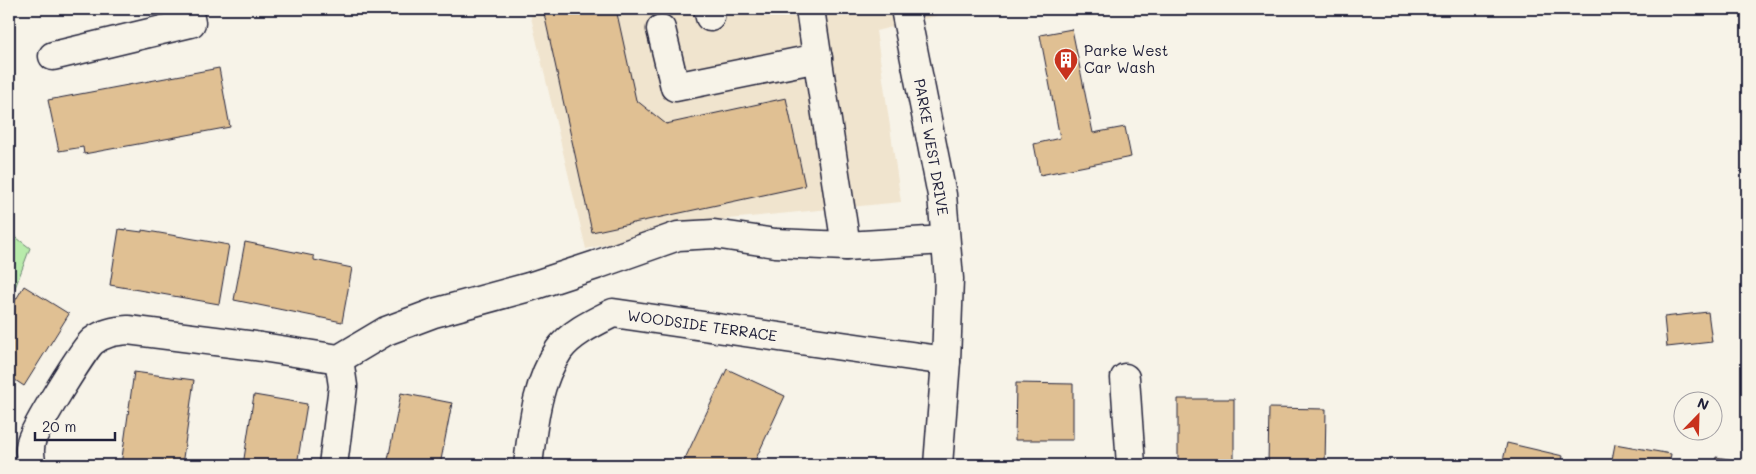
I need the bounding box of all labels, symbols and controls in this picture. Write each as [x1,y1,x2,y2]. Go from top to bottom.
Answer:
place label: Parke West Car Wash [1084,40,1168,77]
building icon: Parke West Car Wash [1053,47,1079,81]
street label: PARKE WEST DRIVE [910,77,954,217]
street label: WOODSIDE TERRACE [626,305,779,345]
north arrow [1674,392,1724,442]
text: N [1695,393,1712,414]
scale bar [35,409,115,441]
text: 20 m [42,416,76,436]

